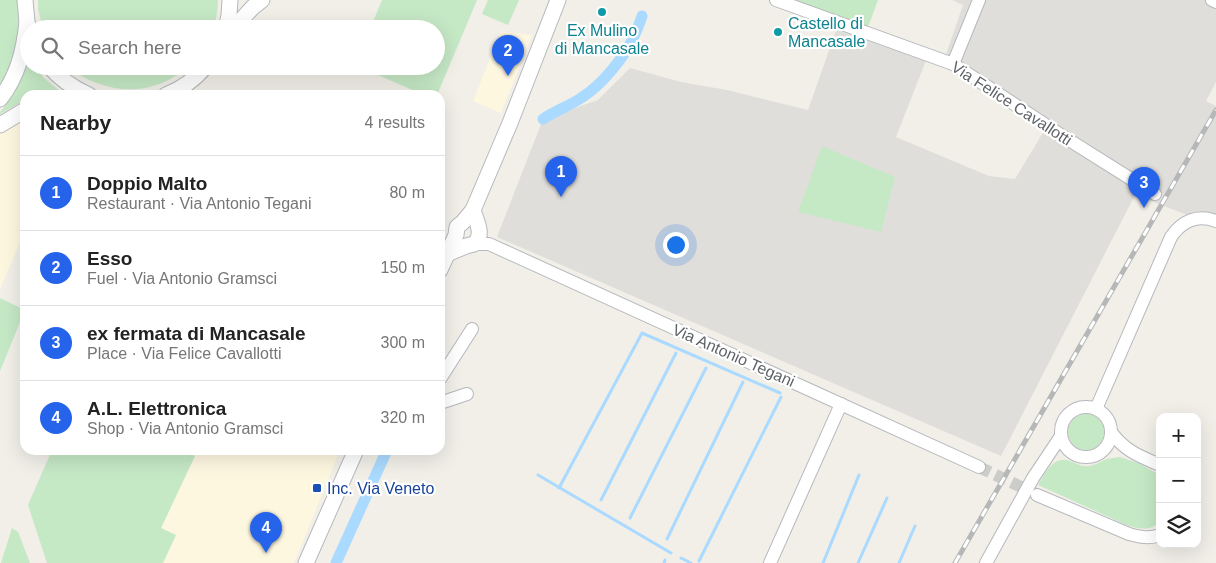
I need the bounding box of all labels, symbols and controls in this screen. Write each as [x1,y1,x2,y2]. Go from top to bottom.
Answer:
marker: Ex Mulino di Mancasale [596,6,608,18]
place label: Castello di Mancasale [788,15,865,50]
search box [20,20,445,75]
place label: Ex Mulino di Mancasale [555,22,649,57]
marker: Castello di Mancasale [772,26,784,38]
icon: search [38,34,66,62]
pin: 2 [492,35,524,76]
text: Search here [78,37,182,58]
street label: Via Felice Cavallotti [948,58,1075,149]
text: Nearby [40,111,111,134]
text: 4 results [365,114,425,131]
pin: 1 [545,156,577,197]
pin: 3 [1128,167,1160,208]
text: Doppio Malto [87,173,207,194]
text: 1 [52,184,60,201]
text: 80 m [389,184,425,201]
text: Restaurant · Via Antonio Tegani [87,195,311,212]
your location [663,232,689,258]
text: Esso [87,248,132,269]
text: 2 [52,259,60,276]
text: 150 m [381,259,425,276]
text: Fuel · Via Antonio Gramsci [87,270,277,287]
street label: Via Antonio Tegani [670,321,798,390]
text: ex fermata di Mancasale [87,323,306,344]
text: 3 [52,334,60,351]
text: 300 m [381,334,425,351]
text: Place · Via Felice Cavallotti [87,345,281,362]
text: A.L. Elettronica [87,398,226,419]
text: 4 [52,409,60,426]
text: 320 m [381,409,425,426]
map controls [1156,413,1201,548]
button: + [1156,413,1201,458]
text: Shop · Via Antonio Gramsci [87,420,283,437]
button: − [1156,458,1201,503]
place label: Inc. Via Veneto [327,480,434,497]
marker: Inc. Via Veneto [311,482,323,494]
button: layers [1156,503,1201,548]
pin: 4 [250,512,282,553]

